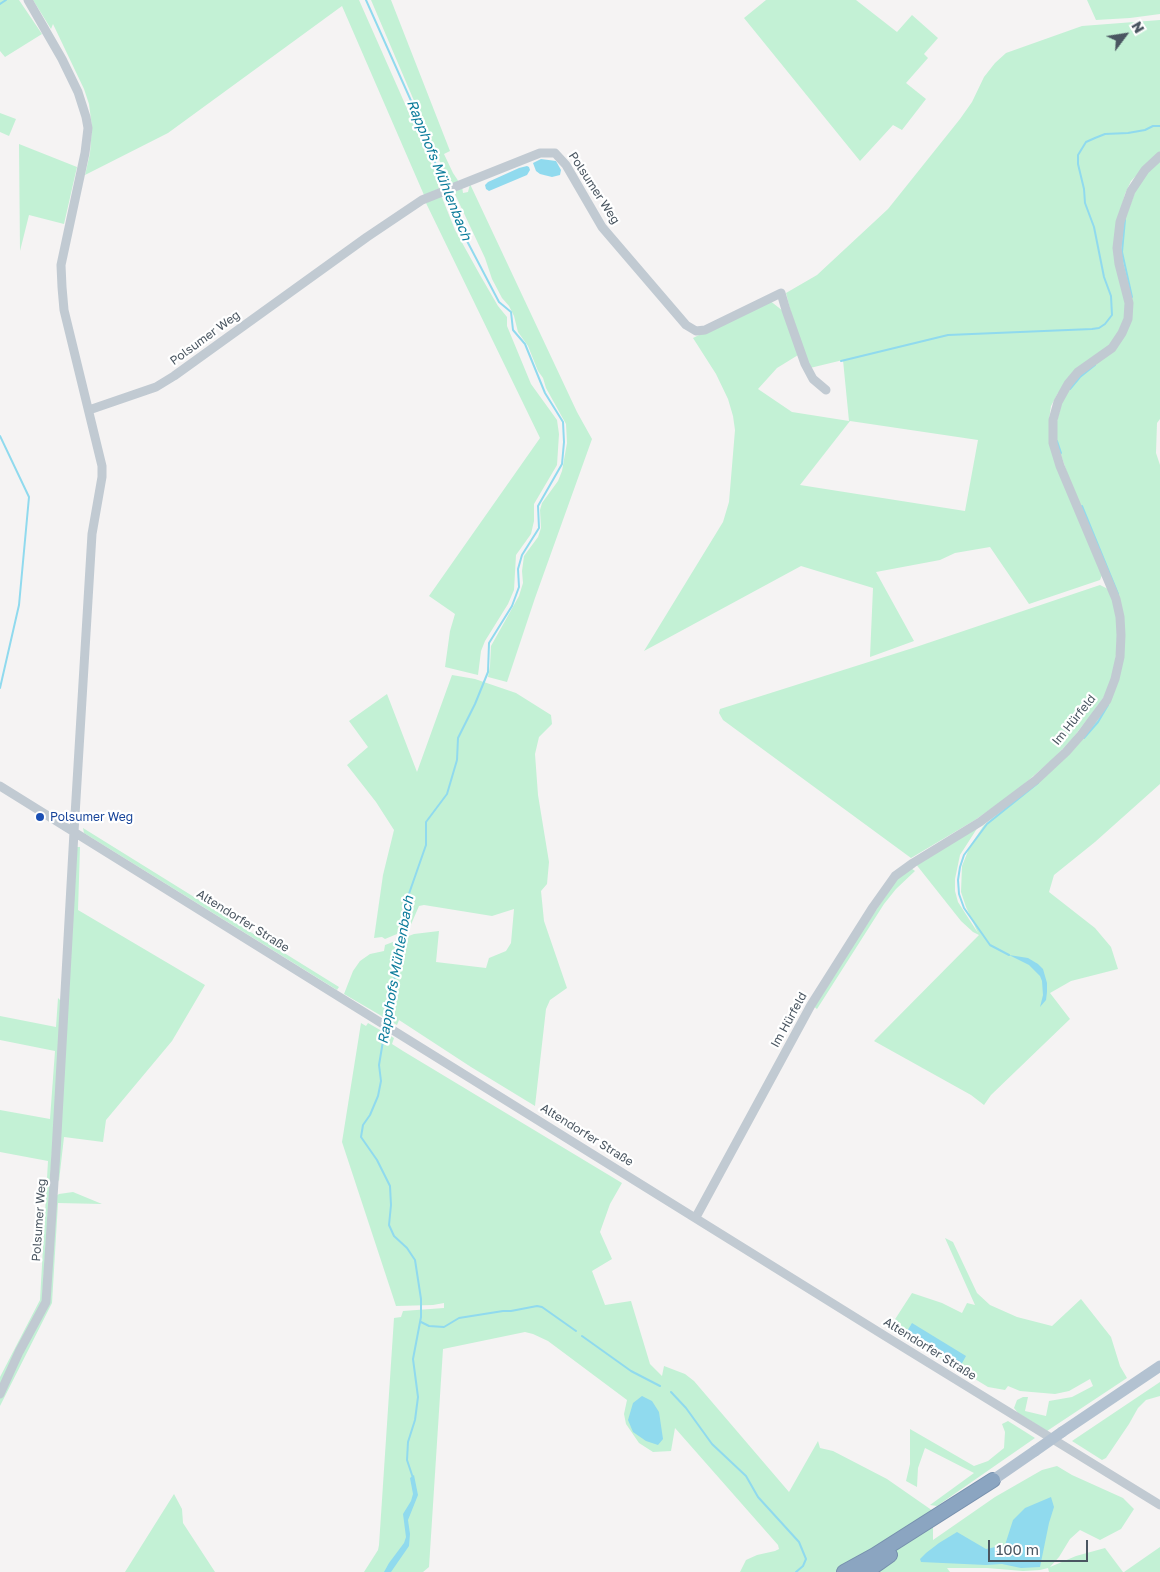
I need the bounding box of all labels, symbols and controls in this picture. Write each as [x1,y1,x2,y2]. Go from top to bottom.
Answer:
north arrow [1100,10,1150,60]
text: N [1128,18,1148,36]
water label: Rapphofs Mühlenbach [403,97,475,243]
street label: Polsumer Weg [565,149,623,227]
street label: Polsumer Weg [167,308,243,368]
street label: Im Hürfeld [1049,692,1099,748]
place label: Polsumer Weg [50,810,133,824]
marker: Polsumer Weg [34,811,46,823]
street label: Altendorfer Straße [194,887,292,955]
water label: Rapphofs Mühlenbach [375,895,417,1045]
street label: Im Hürfeld [768,990,810,1050]
street label: Altendorfer Straße [538,1101,636,1169]
street label: Polsumer Weg [29,1178,49,1262]
street label: Altendorfer Straße [881,1315,979,1383]
scale bar [990,1530,1090,1562]
text: 100 m [996,1540,1039,1558]

